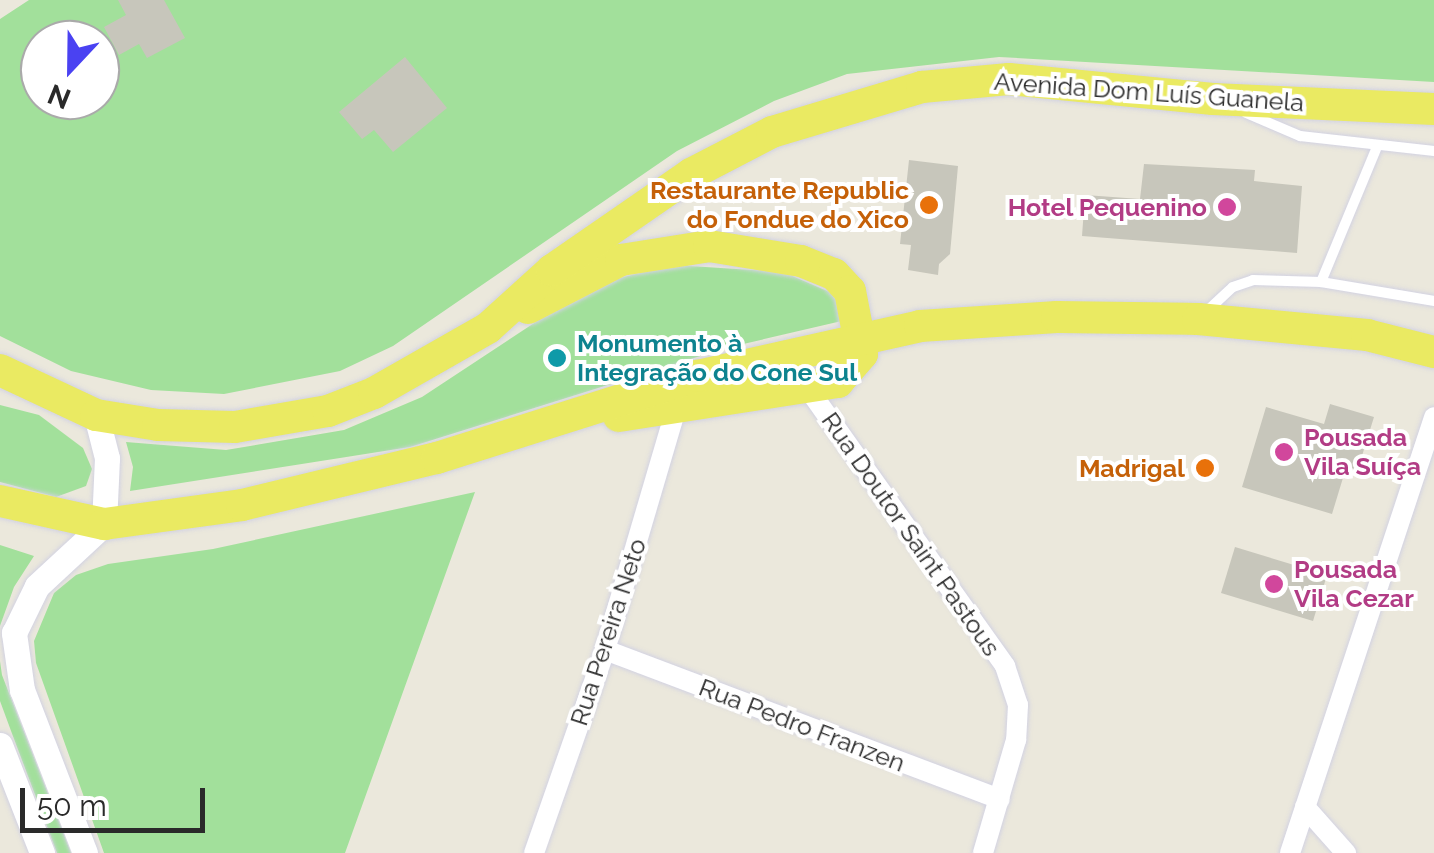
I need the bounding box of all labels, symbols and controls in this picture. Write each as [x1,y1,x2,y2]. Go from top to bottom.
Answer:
north arrow [20,20,120,120]
street label: Avenida Dom Luís Guanela [993,66,1305,118]
text: N [43,77,75,116]
place label: Restaurante Republic do Fondue do Xico [650,176,909,235]
place label: Hotel Pequenino [1007,192,1207,222]
marker: Restaurante Republic do Fondue do Xico [918,194,940,216]
marker: Hotel Pequenino [1216,196,1238,218]
place label: Monumento à Integração do Cone Sul [577,329,857,388]
marker: Monumento à Integração do Cone Sul [546,347,568,369]
street label: Rua Doutor Saint Pastous [815,406,1007,662]
place label: Pousada Vila Suíça [1304,423,1421,482]
marker: Pousada Vila Suíça [1273,441,1295,463]
place label: Madrigal [1079,453,1185,483]
marker: Madrigal [1194,457,1216,479]
street label: Rua Pereira Neto [564,535,652,729]
place label: Pousada Vila Cezar [1294,555,1414,614]
marker: Pousada Vila Cezar [1263,573,1285,595]
street label: Rua Pedro Franzen [695,672,909,778]
scale bar [25,768,210,830]
text: 50 m [37,788,107,823]

